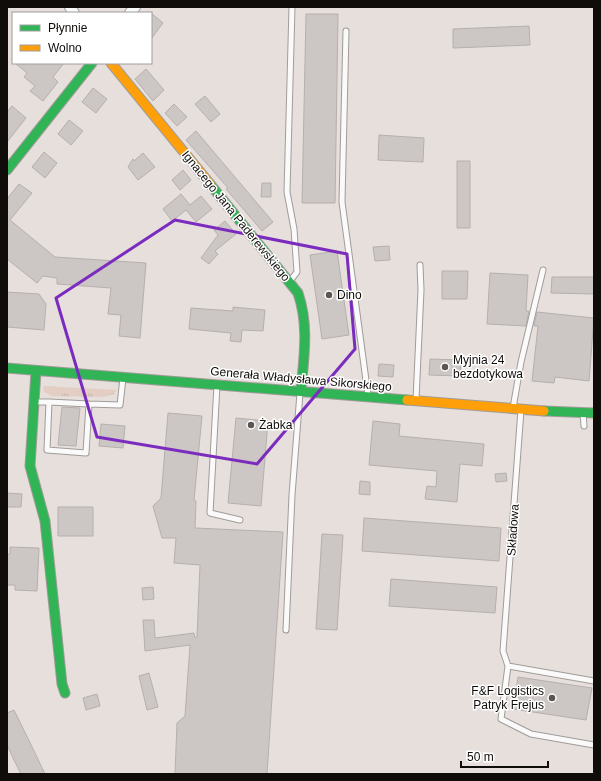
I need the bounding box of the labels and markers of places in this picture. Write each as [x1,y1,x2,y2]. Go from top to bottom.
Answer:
place label: Dino [337,288,362,302]
marker: Dino [324,290,334,300]
place label: Myjnia 24 bezdotykowa [453,353,523,381]
marker: Myjnia 24 bezdotykowa [440,362,450,372]
place label: Żabka [259,418,293,432]
marker: Żabka [246,420,256,430]
place label: F&F Logistics Patryk Frejus [471,684,544,712]
marker: F&F Logistics Patryk Frejus [547,693,557,703]

